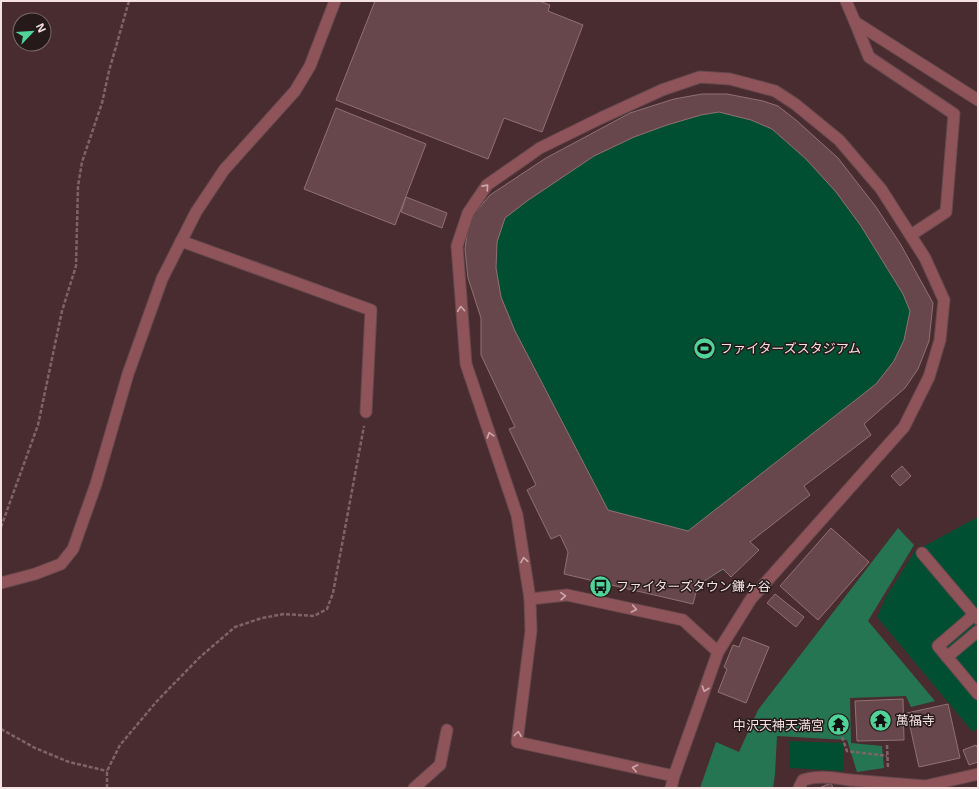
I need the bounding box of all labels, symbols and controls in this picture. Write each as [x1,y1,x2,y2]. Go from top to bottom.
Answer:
north arrow [12,12,52,52]
text: N [33,20,50,35]
one-way arrow [482,184,489,192]
one-way arrow [457,306,466,312]
sports icon: ファイターズスタジアム [691,335,717,361]
place label: ファイターズスタジアム [720,339,861,357]
one-way arrow [486,432,495,439]
one-way arrow [520,557,529,563]
bus stop icon: ファイターズタウン鎌ヶ谷 [587,573,613,599]
place label: ファイターズタウン鎌ヶ谷 [616,577,771,595]
one-way arrow [560,592,566,600]
one-way arrow [630,604,637,613]
one-way arrow [701,685,710,692]
temple icon: 萬福寺 [867,707,893,733]
place label: 萬福寺 [896,711,935,729]
temple icon: 中沢天神天満宮 [826,712,852,738]
place label: 中沢天神天満宮 [733,716,824,734]
one-way arrow [513,731,522,737]
one-way arrow [632,764,639,772]

